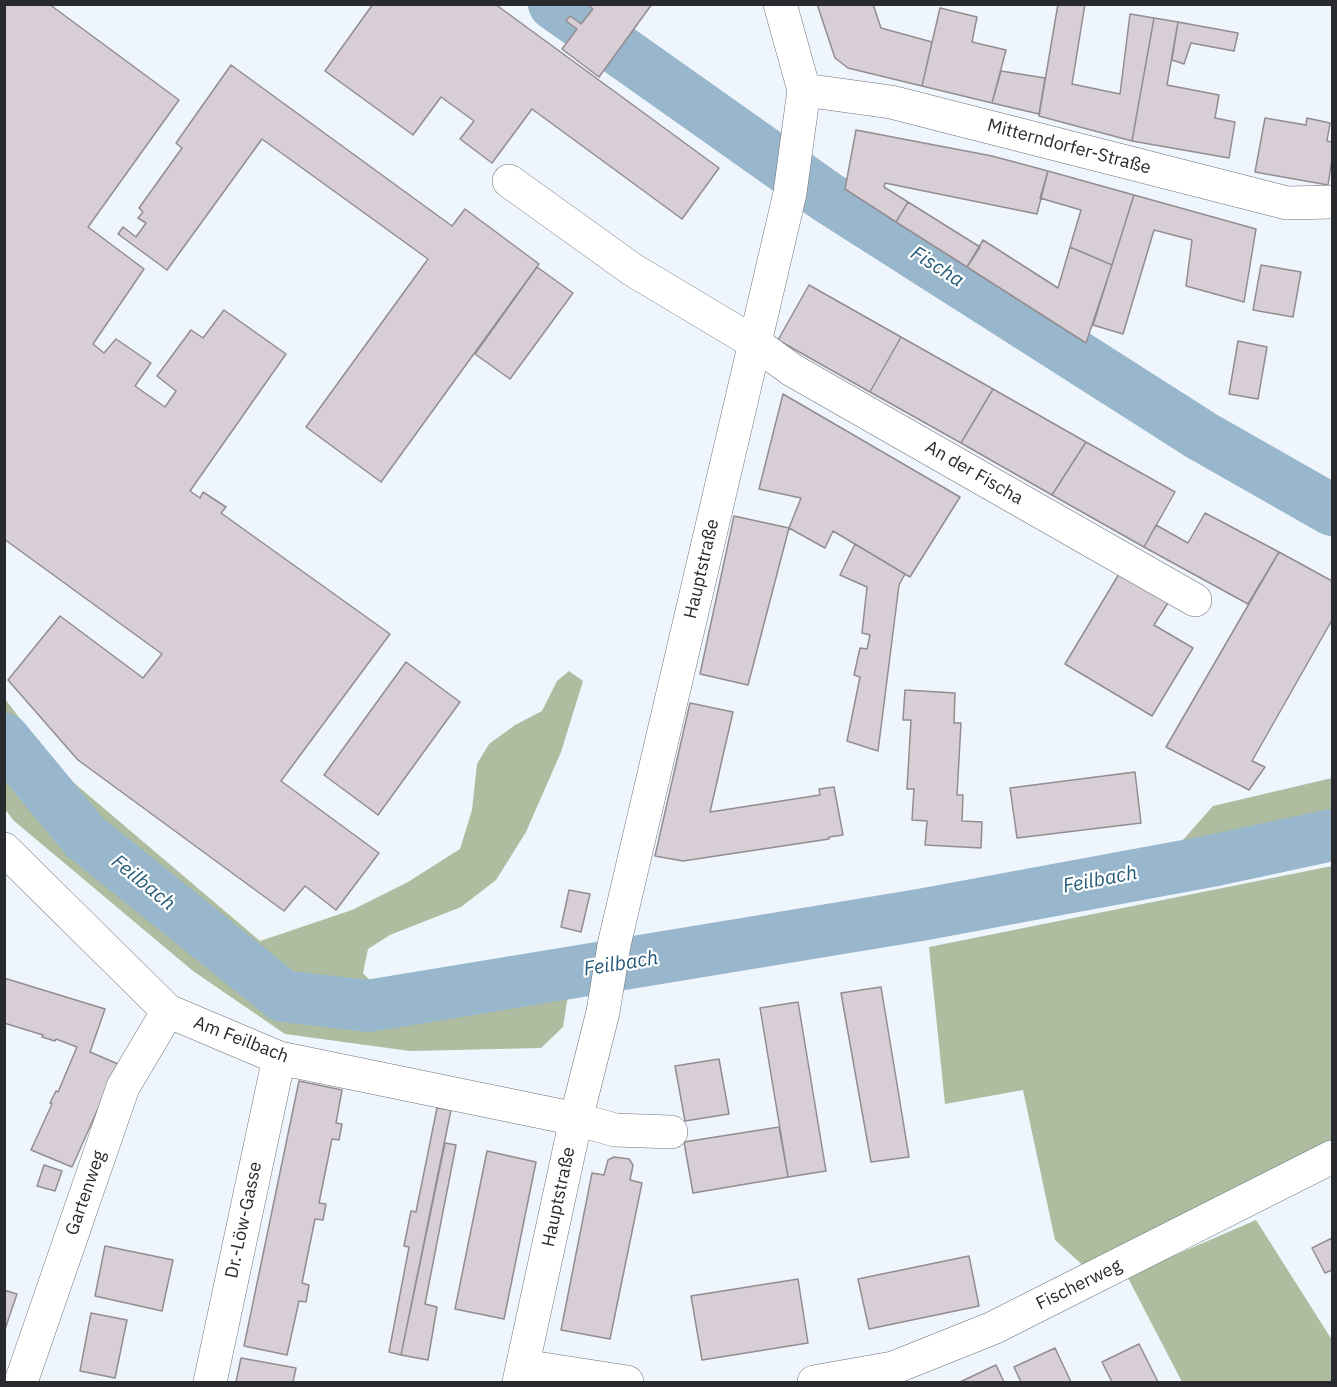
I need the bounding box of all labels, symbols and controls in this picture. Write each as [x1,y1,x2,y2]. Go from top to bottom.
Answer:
street label: Mitterndorfer-Straße [985,115,1153,179]
water label: Fischa [906,241,968,293]
street label: An der Fischa [921,436,1027,510]
street label: Hauptstraße [680,517,724,621]
water label: Feilbach [106,850,180,916]
water label: Feilbach [1061,861,1139,899]
water label: Feilbach [582,946,660,982]
street label: Am Feilbach [191,1012,291,1068]
street label: Hauptstraße [538,1145,580,1249]
street label: Gartenweg [61,1148,111,1238]
street label: Dr.-Löw-Gasse [221,1160,267,1280]
street label: Fischerweg [1033,1255,1125,1315]

